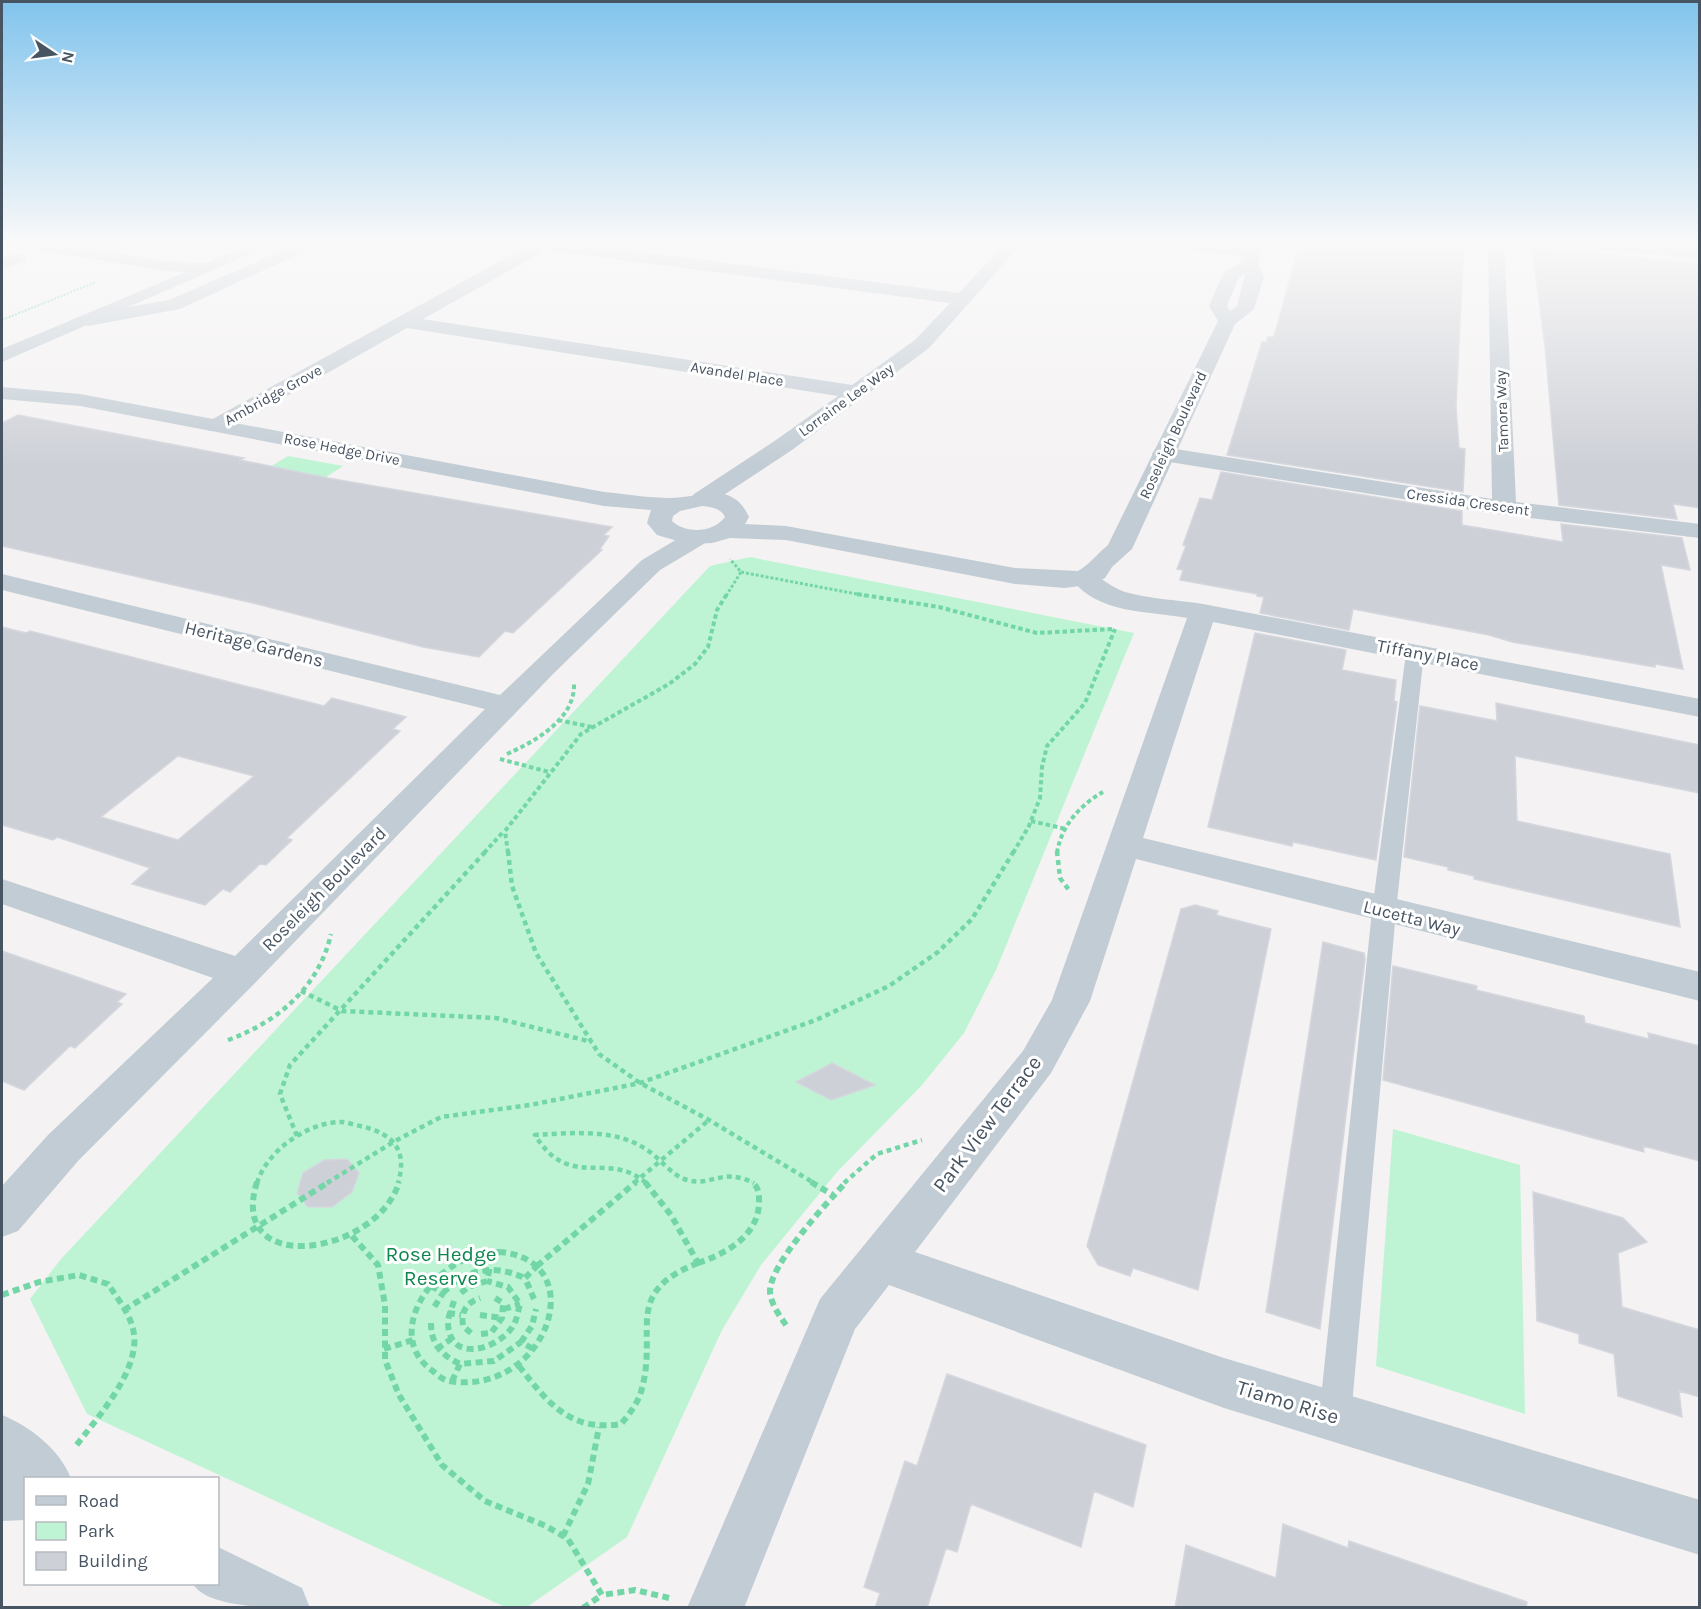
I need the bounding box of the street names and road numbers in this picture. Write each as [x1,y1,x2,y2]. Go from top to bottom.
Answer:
street label: Avandel Place [689,358,785,390]
street label: Lorraine Lee Way [795,359,897,441]
street label: Ambridge Grove [221,361,325,429]
street label: Roseleigh Boulevard [1135,368,1211,502]
street label: Tamora Way [1492,370,1512,452]
street label: Rose Hedge Drive [282,429,402,469]
street label: Cressida Crescent [1406,484,1531,520]
street label: Heritage Gardens [183,616,325,672]
street label: Tiffany Place [1375,634,1481,676]
street label: Roseleigh Boulevard [257,822,391,956]
street label: Lucetta Way [1361,895,1463,941]
street label: Park View Terrace [928,1051,1046,1197]
street label: Tiamo Rise [1234,1375,1342,1429]

